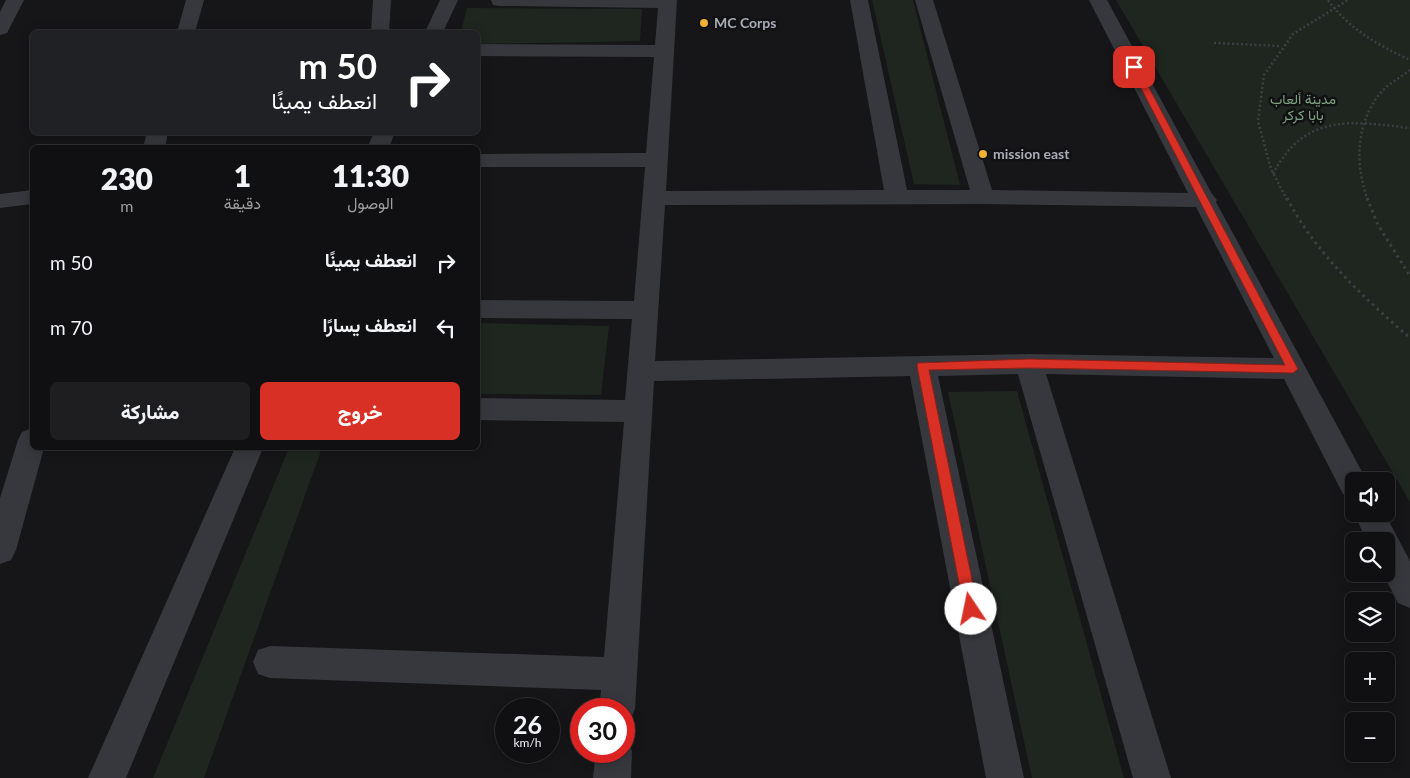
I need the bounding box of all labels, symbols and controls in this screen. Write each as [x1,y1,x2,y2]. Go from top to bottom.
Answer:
place label: MC Corps [714,14,776,31]
marker: MC Corps [698,17,710,29]
text: 50 m [299,44,377,86]
pin [1113,46,1155,88]
icon: right [395,50,460,115]
icon: arrive [1120,53,1148,81]
text: انعطف يمينًا [271,87,377,114]
park label: مدينة ألعاب بابا كركر [1270,90,1336,124]
place label: mission east [993,145,1070,162]
marker: mission east [977,148,989,160]
text: 1 [234,157,251,193]
text: 11:30 [332,157,409,193]
text: 230 [101,160,153,196]
text: دقيقة [224,193,261,212]
text: الوصول [347,193,394,212]
text: m [120,196,134,215]
text: انعطف يمينًا [325,248,417,271]
icon: right [432,249,460,277]
text: 50 m [50,251,93,274]
text: انعطف يسارًا [322,313,417,336]
icon: left [432,314,460,342]
text: 70 m [50,316,93,339]
button: مشاركة [50,382,250,440]
button: خروج [260,382,460,440]
map controls [1345,472,1395,762]
button: sound [1345,472,1395,522]
button: search [1345,532,1395,582]
position arrow [944,582,996,634]
button: layers [1345,592,1395,642]
button: + [1345,652,1395,702]
speed limit sign: 30 [570,698,635,763]
text: 26 [513,709,542,739]
button: − [1345,712,1395,762]
text: km/h [513,735,542,750]

